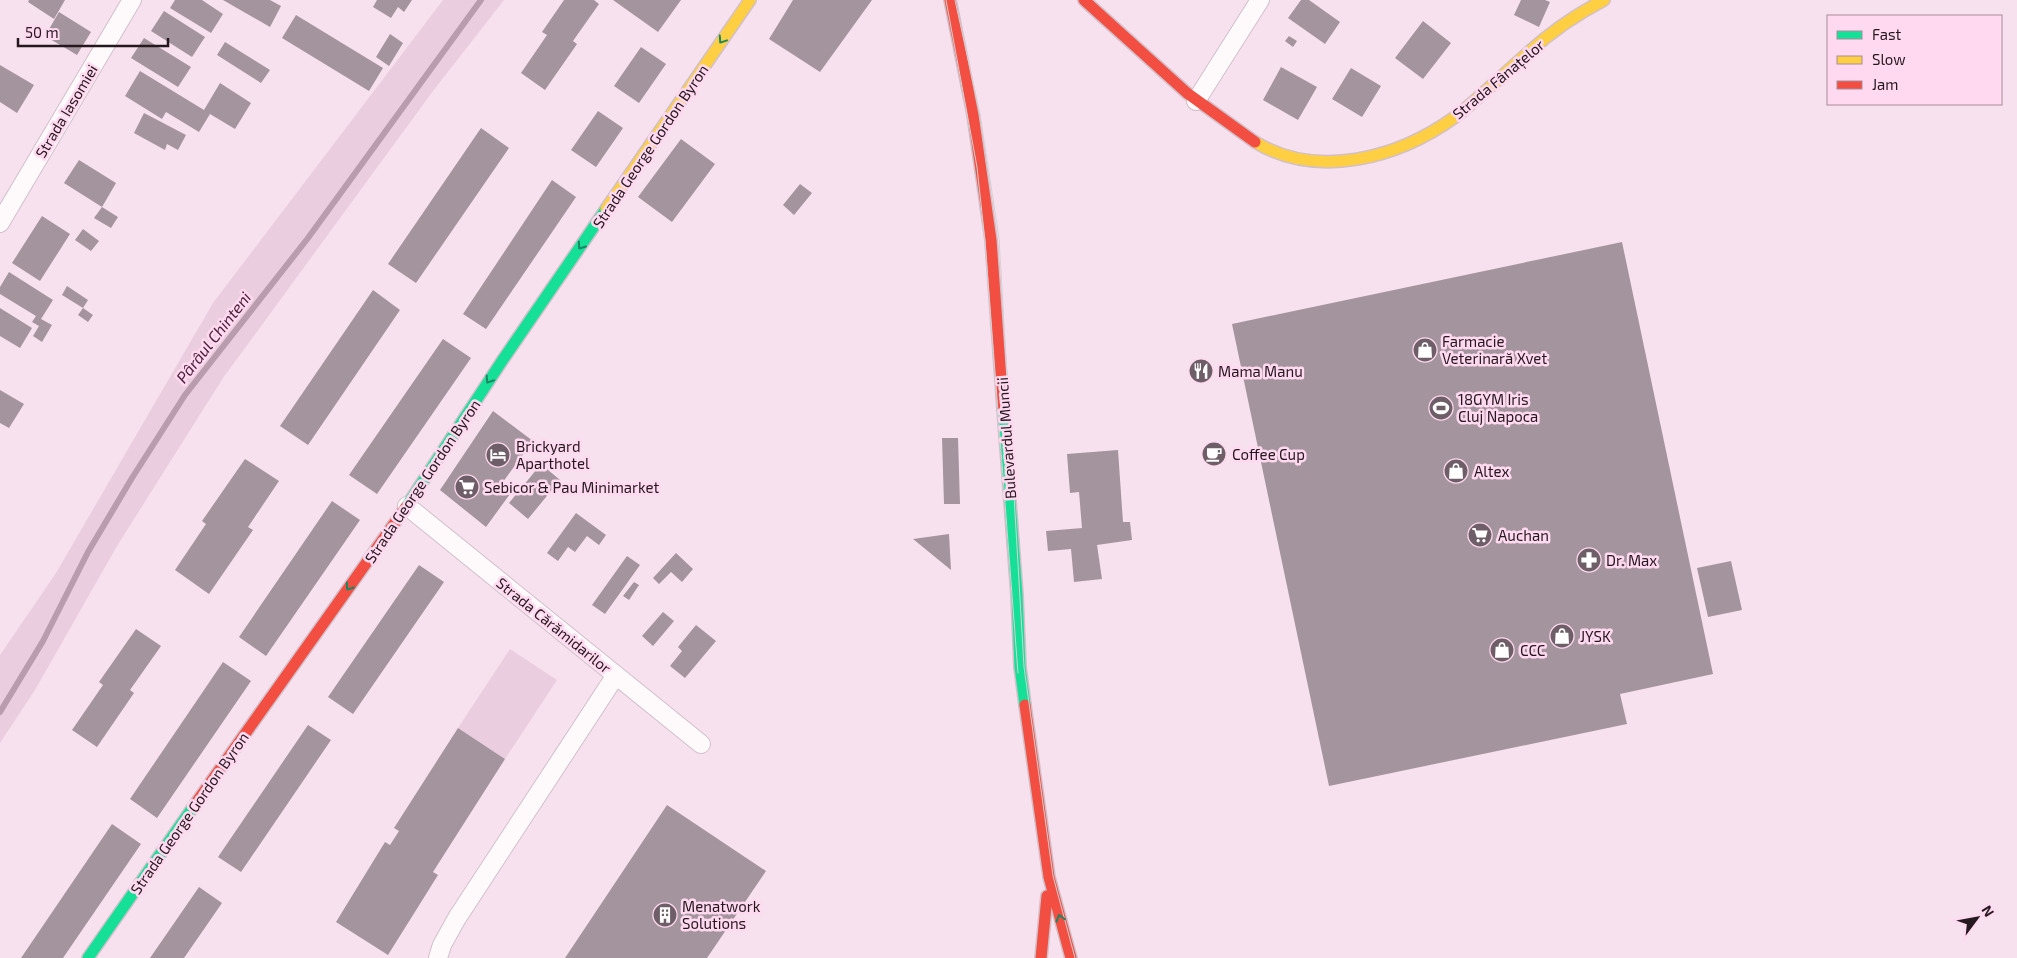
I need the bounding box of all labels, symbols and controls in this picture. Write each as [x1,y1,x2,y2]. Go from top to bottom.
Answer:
scale bar [18,15,168,47]
legend [1827,15,2002,105]
text: 50 m [25,23,59,41]
text: Fast [1872,25,1902,43]
one-way arrow [719,35,729,44]
street label: Strada Fânațelor [1448,35,1549,124]
text: Slow [1872,50,1906,68]
street label: Strada Iasomiei [31,61,101,161]
street label: Strada George Gordon Byron [588,61,712,231]
text: Jam [1872,75,1898,93]
one-way arrow [578,241,587,250]
water label: Pârâul Chinteni [172,288,254,386]
place label: Farmacie Veterinară Xvet [1442,332,1547,367]
shop icon: Farmacie Veterinară Xvet [1412,337,1438,363]
restaurant icon: Mama Manu [1188,358,1214,384]
place label: Mama Manu [1218,362,1303,380]
one-way arrow [486,375,495,384]
street label: Bulevardul Muncii [993,376,1019,500]
place label: 18GYM Iris Cluj Napoca [1458,390,1538,426]
sports icon: 18GYM Iris Cluj Napoca [1428,395,1454,421]
street label: Strada George Gordon Byron [360,396,484,566]
place label: Brickyard Aparthotel [516,437,590,472]
cafe icon: Coffee Cup [1201,441,1227,467]
hotel icon: Brickyard Aparthotel [485,442,511,468]
place label: Coffee Cup [1232,445,1305,463]
shop icon: Altex [1443,458,1469,484]
place label: Altex [1474,462,1509,480]
supermarket icon: Sebicor & Pau Minimarket [454,474,480,500]
place label: Sebicor & Pau Minimarket [484,478,660,496]
supermarket icon: Auchan [1467,522,1493,548]
place label: Auchan [1498,526,1549,544]
pharmacy icon: Dr. Max [1576,547,1602,573]
place label: Dr. Max [1606,551,1657,569]
street label: Strada Cărămidarilor [493,573,615,677]
one-way arrow [346,582,355,591]
shop icon: JYSK [1549,623,1575,649]
place label: JYSK [1580,627,1611,645]
shop icon: CCC [1489,637,1515,663]
place label: CCC [1520,641,1546,659]
street label: Strada George Gordon Byron [126,729,252,897]
north arrow [1952,893,2002,943]
place label: Menatwork Solutions [682,897,761,932]
building icon: Menatwork Solutions [652,902,678,928]
text: N [1979,902,1998,920]
one-way arrow [1055,913,1066,922]

